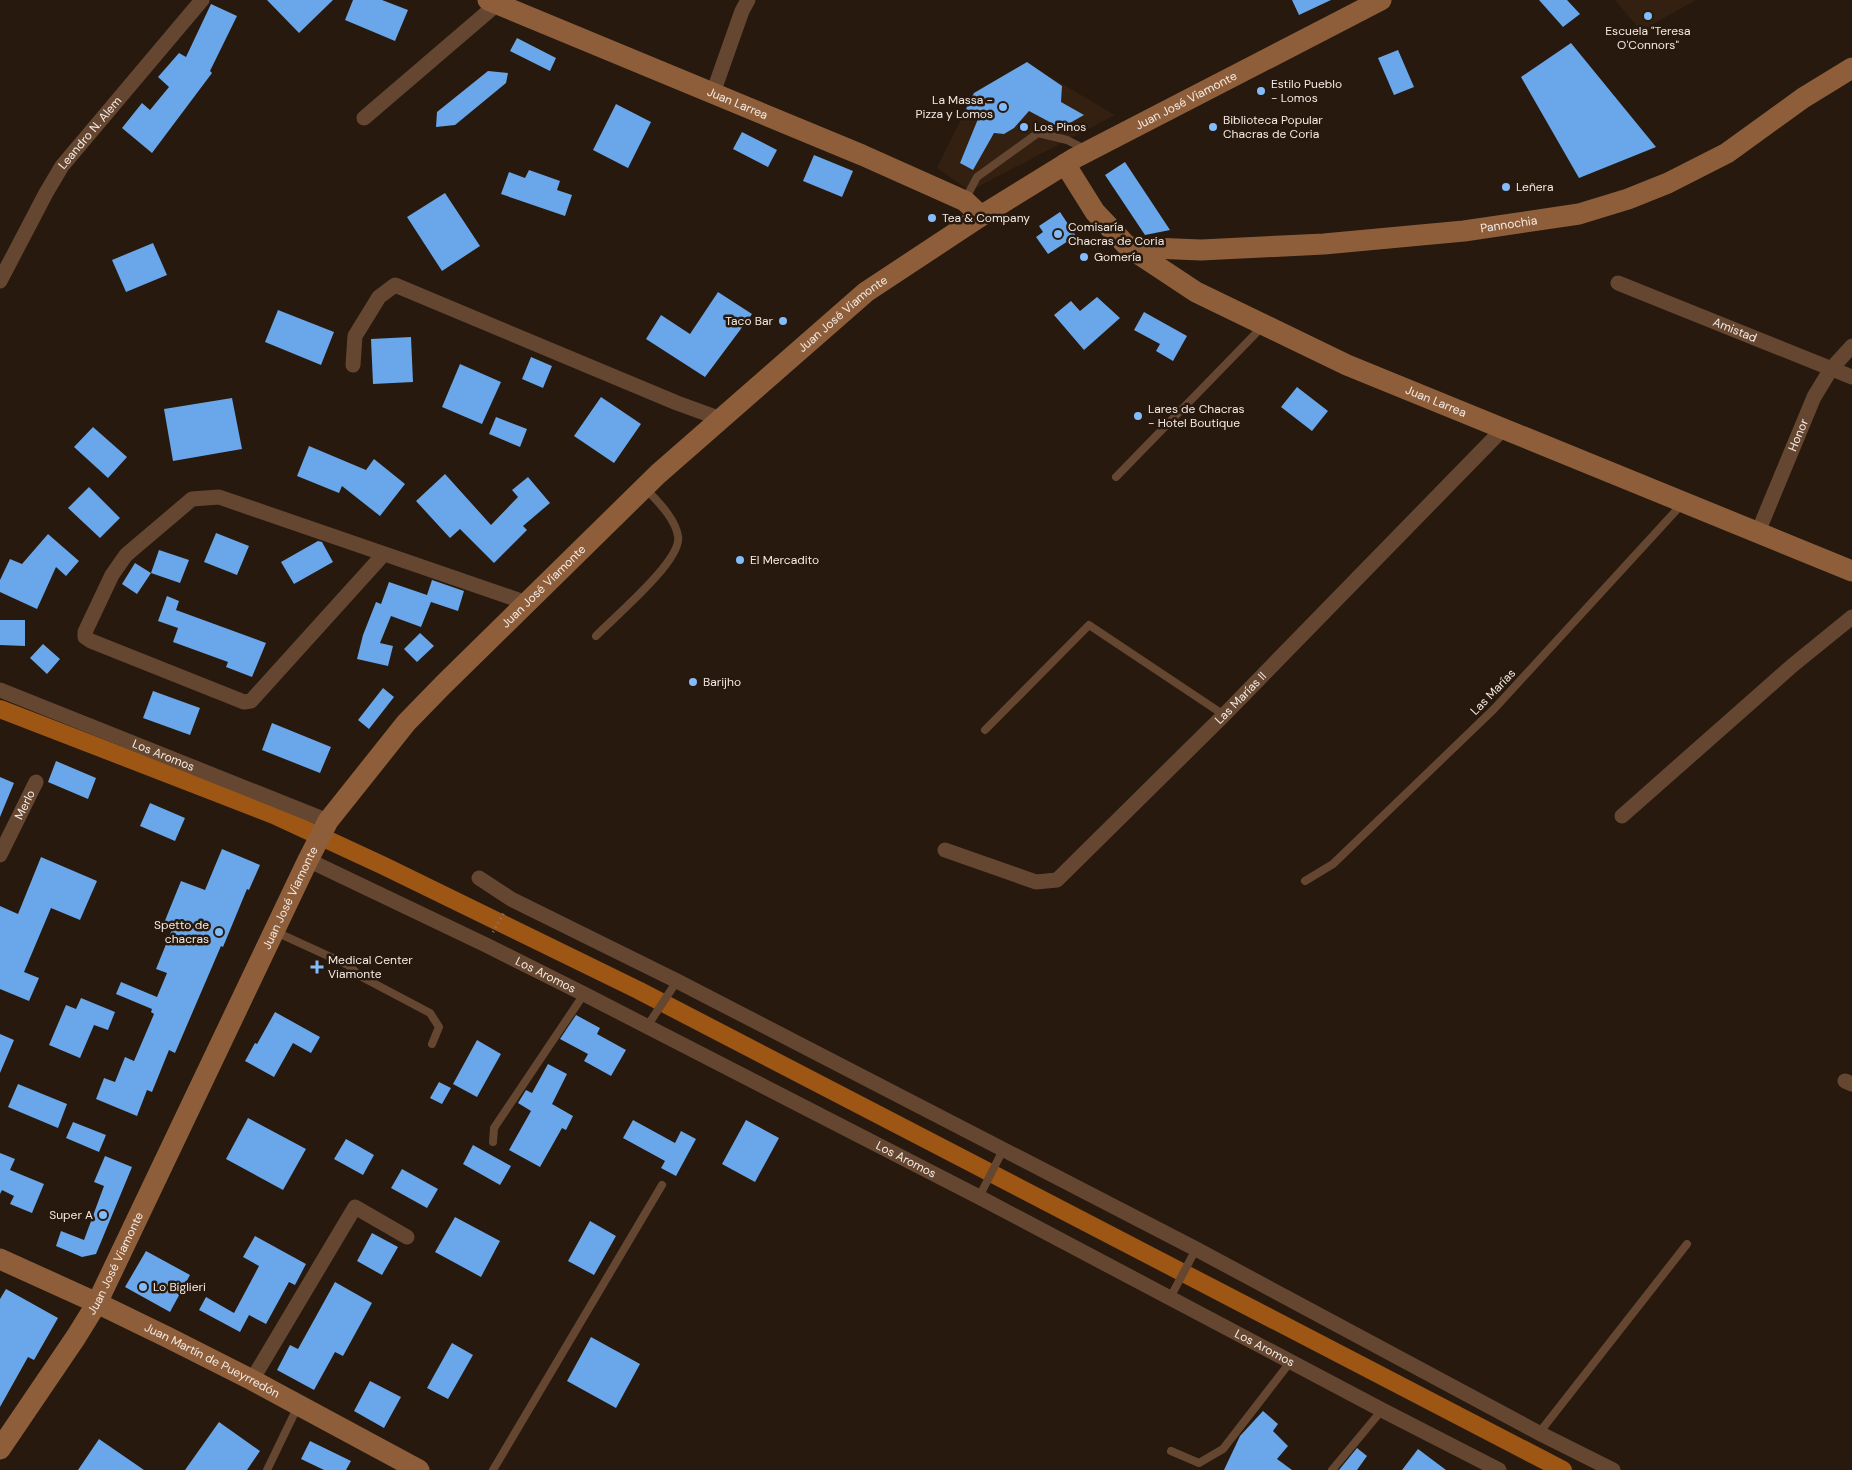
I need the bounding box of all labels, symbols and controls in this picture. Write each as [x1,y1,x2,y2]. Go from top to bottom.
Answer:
marker: Escuela "Teresa O'Connors" [1642,10,1654,22]
place label: Escuela "Teresa O'Connors" [1605,23,1691,53]
street label: Juan José Viamonte [1132,68,1240,134]
place label: Estilo Pueblo - Lomos [1271,76,1342,106]
street label: Juan Larrea [705,84,770,123]
marker: Estilo Pueblo - Lomos [1255,85,1267,97]
place label: La Massa - Pizza y Lomos [916,92,993,122]
street label: Leandro N. Alem [55,93,125,173]
marker: La Massa - Pizza y Lomos [997,101,1009,113]
place label: Biblioteca Popular Chacras de Coria [1223,112,1323,142]
place label: Los Pinos [1034,119,1086,135]
marker: Los Pinos [1018,121,1030,133]
marker: Biblioteca Popular Chacras de Coria [1207,121,1219,133]
place label: Leñera [1516,179,1554,195]
marker: Leñera [1500,181,1512,193]
place label: Tea & Company [942,210,1030,226]
marker: Tea & Company [926,212,938,224]
street label: Pannochia [1479,212,1538,236]
place label: Comisaría Chacras de Coria [1068,219,1164,249]
marker: Comisaría Chacras de Coria [1052,228,1064,240]
place label: Gomería [1094,249,1141,265]
marker: Gomería [1078,251,1090,263]
street label: Juan José Viamonte [795,272,891,356]
place label: Taco Bar [725,313,774,329]
street label: Amistad [1711,314,1759,346]
marker: Taco Bar [777,315,789,327]
street label: Juan Larrea [1403,382,1469,421]
place label: Lares de Chacras - Hotel Boutique [1148,401,1245,431]
marker: Lares de Chacras - Hotel Boutique [1132,410,1144,422]
street label: Honor [1784,416,1812,454]
street label: Juan José Viamonte [498,541,589,631]
place label: El Mercadito [750,552,819,568]
marker: El Mercadito [734,554,746,566]
street label: Las Marías [1467,665,1519,719]
street label: Las Marías II [1211,668,1270,728]
place label: Barijho [703,674,741,690]
marker: Barijho [687,676,699,688]
street label: Los Aromos [130,736,197,775]
street label: Merlo [11,787,39,822]
street label: Juan José Viamonte [259,844,322,952]
place label: Spetto de chacras [154,917,209,947]
marker: Spetto de chacras [213,926,225,938]
place label: Medical Center Viamonte [328,952,413,982]
street label: Los Aromos [513,953,579,997]
marker: Medical Center Viamonte [310,960,324,974]
street label: Los Aromos [873,1137,939,1182]
place label: Super A [49,1207,93,1223]
street label: Juan José Viamonte [84,1209,147,1318]
marker: Super A [97,1209,109,1221]
place label: Lo Biglieri [153,1279,206,1295]
marker: Lo Biglieri [137,1281,149,1293]
street label: Juan Martín de Pueyrredón [142,1319,283,1401]
street label: Los Aromos [1232,1326,1297,1370]

